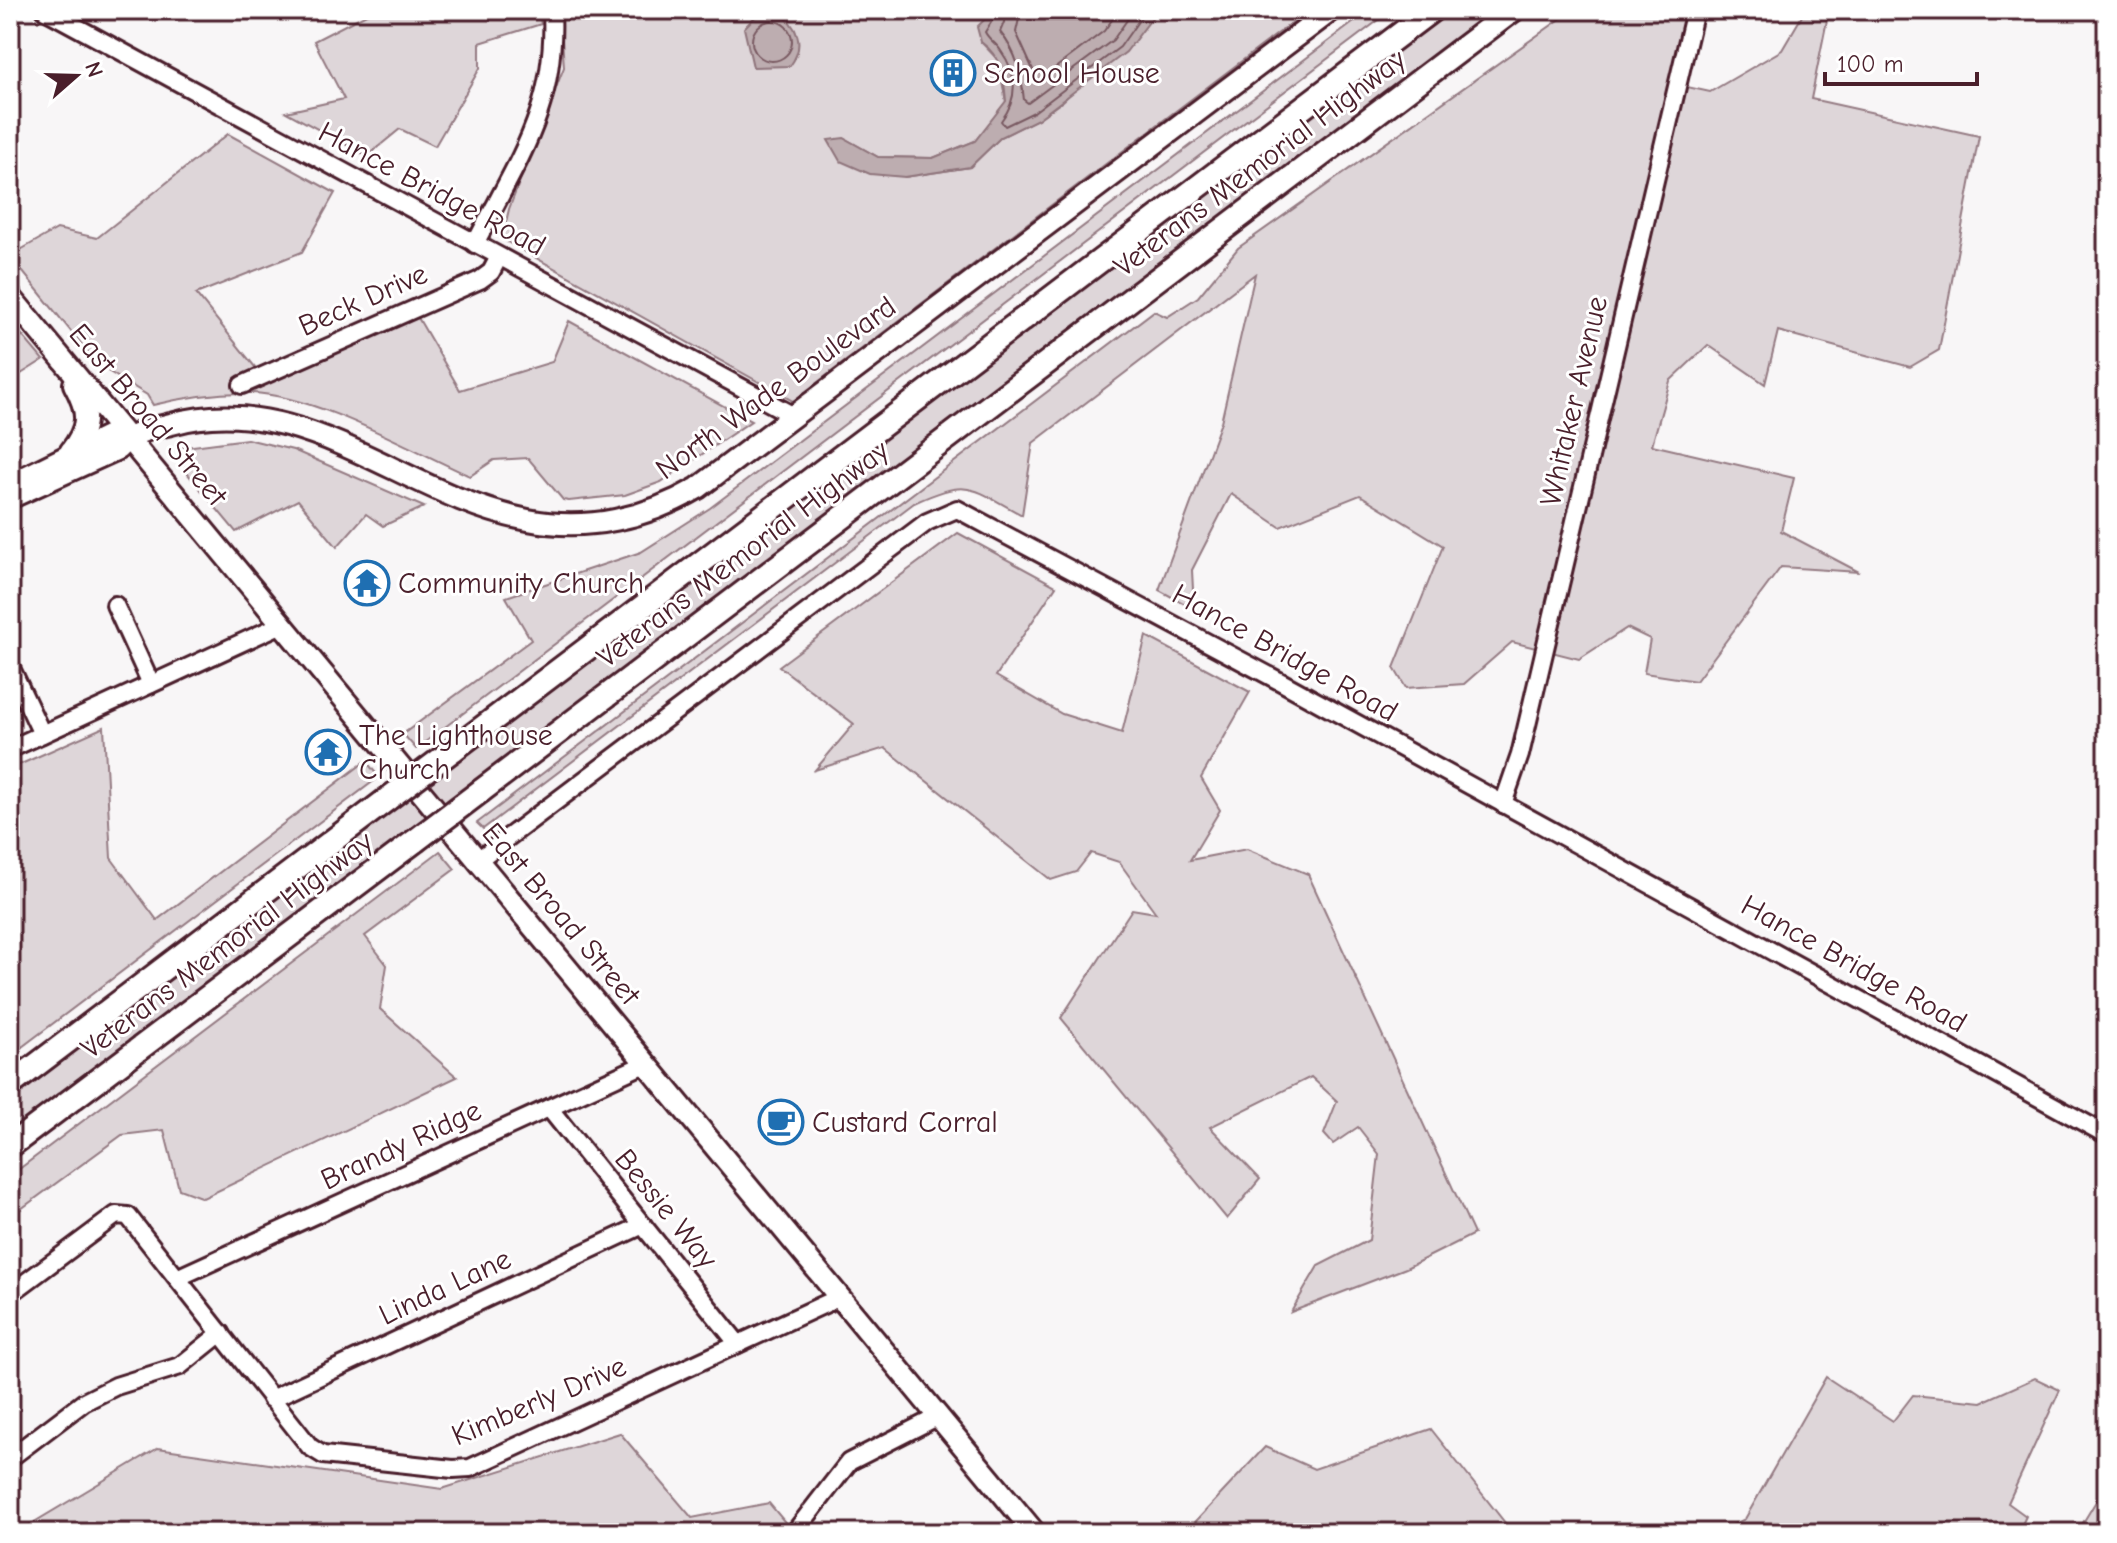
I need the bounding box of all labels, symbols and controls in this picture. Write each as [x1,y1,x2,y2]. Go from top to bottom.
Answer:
north arrow [36,36,116,116]
scale bar [1825,36,1977,86]
street label: Veterans Memorial Highway [1107,41,1413,284]
building icon: School House [929,49,977,97]
text: 100 m [1837,50,1904,78]
place label: School House [984,56,1160,91]
text: N [79,58,109,81]
street label: Hance Bridge Road [312,114,552,264]
street label: Beck Drive [293,256,433,344]
street label: North Wade Boulevard [649,289,903,487]
street label: Whitaker Avenue [1533,293,1615,509]
street label: East Broad Street [62,317,235,514]
street label: Veterans Memorial Highway [590,432,896,675]
temple icon: Community Church [343,559,391,607]
place label: Community Church [398,566,644,601]
street label: Hance Bridge Road [1166,577,1404,729]
place label: The Lighthouse Church [359,718,553,787]
temple icon: The Lighthouse Church [304,728,352,776]
street label: East Broad Street [475,816,648,1013]
street label: Veterans Memorial Highway [74,823,380,1066]
street label: Hance Bridge Road [1735,888,1973,1040]
street label: Brandy Ridge [315,1093,487,1197]
cafe icon: Custard Corral [757,1098,805,1146]
place label: Custard Corral [812,1105,998,1140]
street label: Bessie Way [607,1142,725,1276]
street label: Linda Lane [374,1241,516,1333]
street label: Kimberly Drive [447,1349,631,1453]

